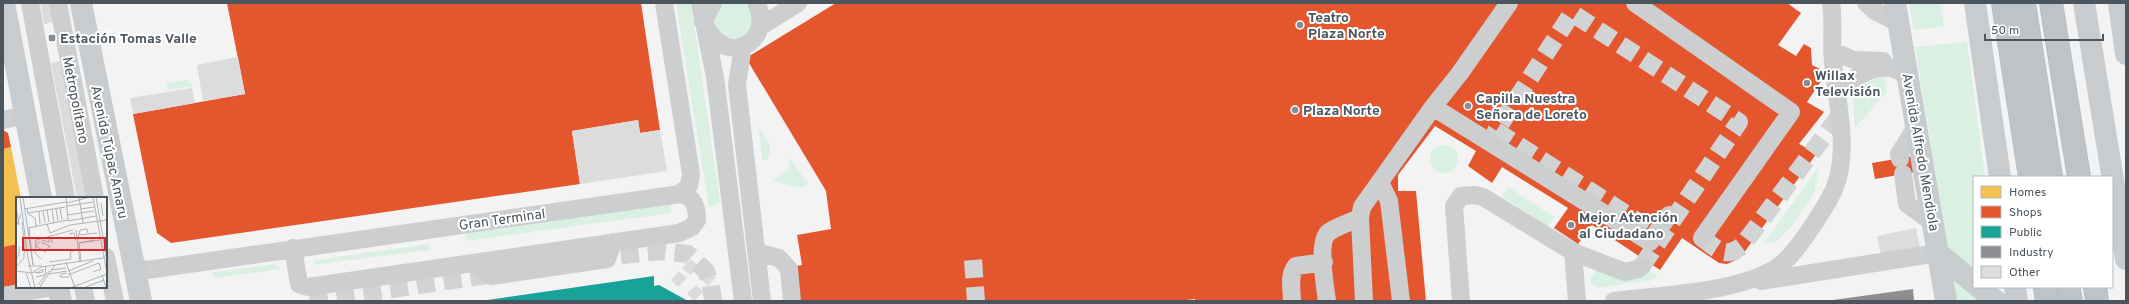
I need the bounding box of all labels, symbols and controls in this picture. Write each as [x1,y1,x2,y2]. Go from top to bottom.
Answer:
place label: Teatro Plaza Norte [1308,10,1385,43]
scale bar [1985,16,2103,42]
marker: Teatro Plaza Norte [1295,20,1305,30]
text: 50 m [1991,23,2019,39]
place label: Estación Tomas Valle [60,31,197,48]
marker: Estación Tomas Valle [47,33,57,43]
street label: Metropolitano [58,55,91,145]
place label: Willax Televisión [1815,68,1880,101]
street label: Avenida Alfredo Mendiola [1897,72,1942,233]
marker: Willax Televisión [1802,78,1812,88]
street label: Avenida Túpac Amaru [86,84,131,221]
place label: Capilla Nuestra Señora de Loreto [1476,91,1587,124]
marker: Capilla Nuestra Señora de Loreto [1463,101,1473,111]
place label: Plaza Norte [1303,103,1380,120]
marker: Plaza Norte [1290,105,1300,115]
legend [1973,176,2113,288]
text: Homes [2009,185,2046,201]
inset map [16,197,107,288]
text: Shops [2009,205,2042,221]
street label: Gran Terminal [458,206,547,235]
place label: Mejor Atención al Ciudadano [1579,210,1678,243]
marker: Mejor Atención al Ciudadano [1566,220,1576,230]
text: Public [2009,225,2042,241]
text: Industry [2009,245,2054,261]
text: Other [2009,265,2041,281]

